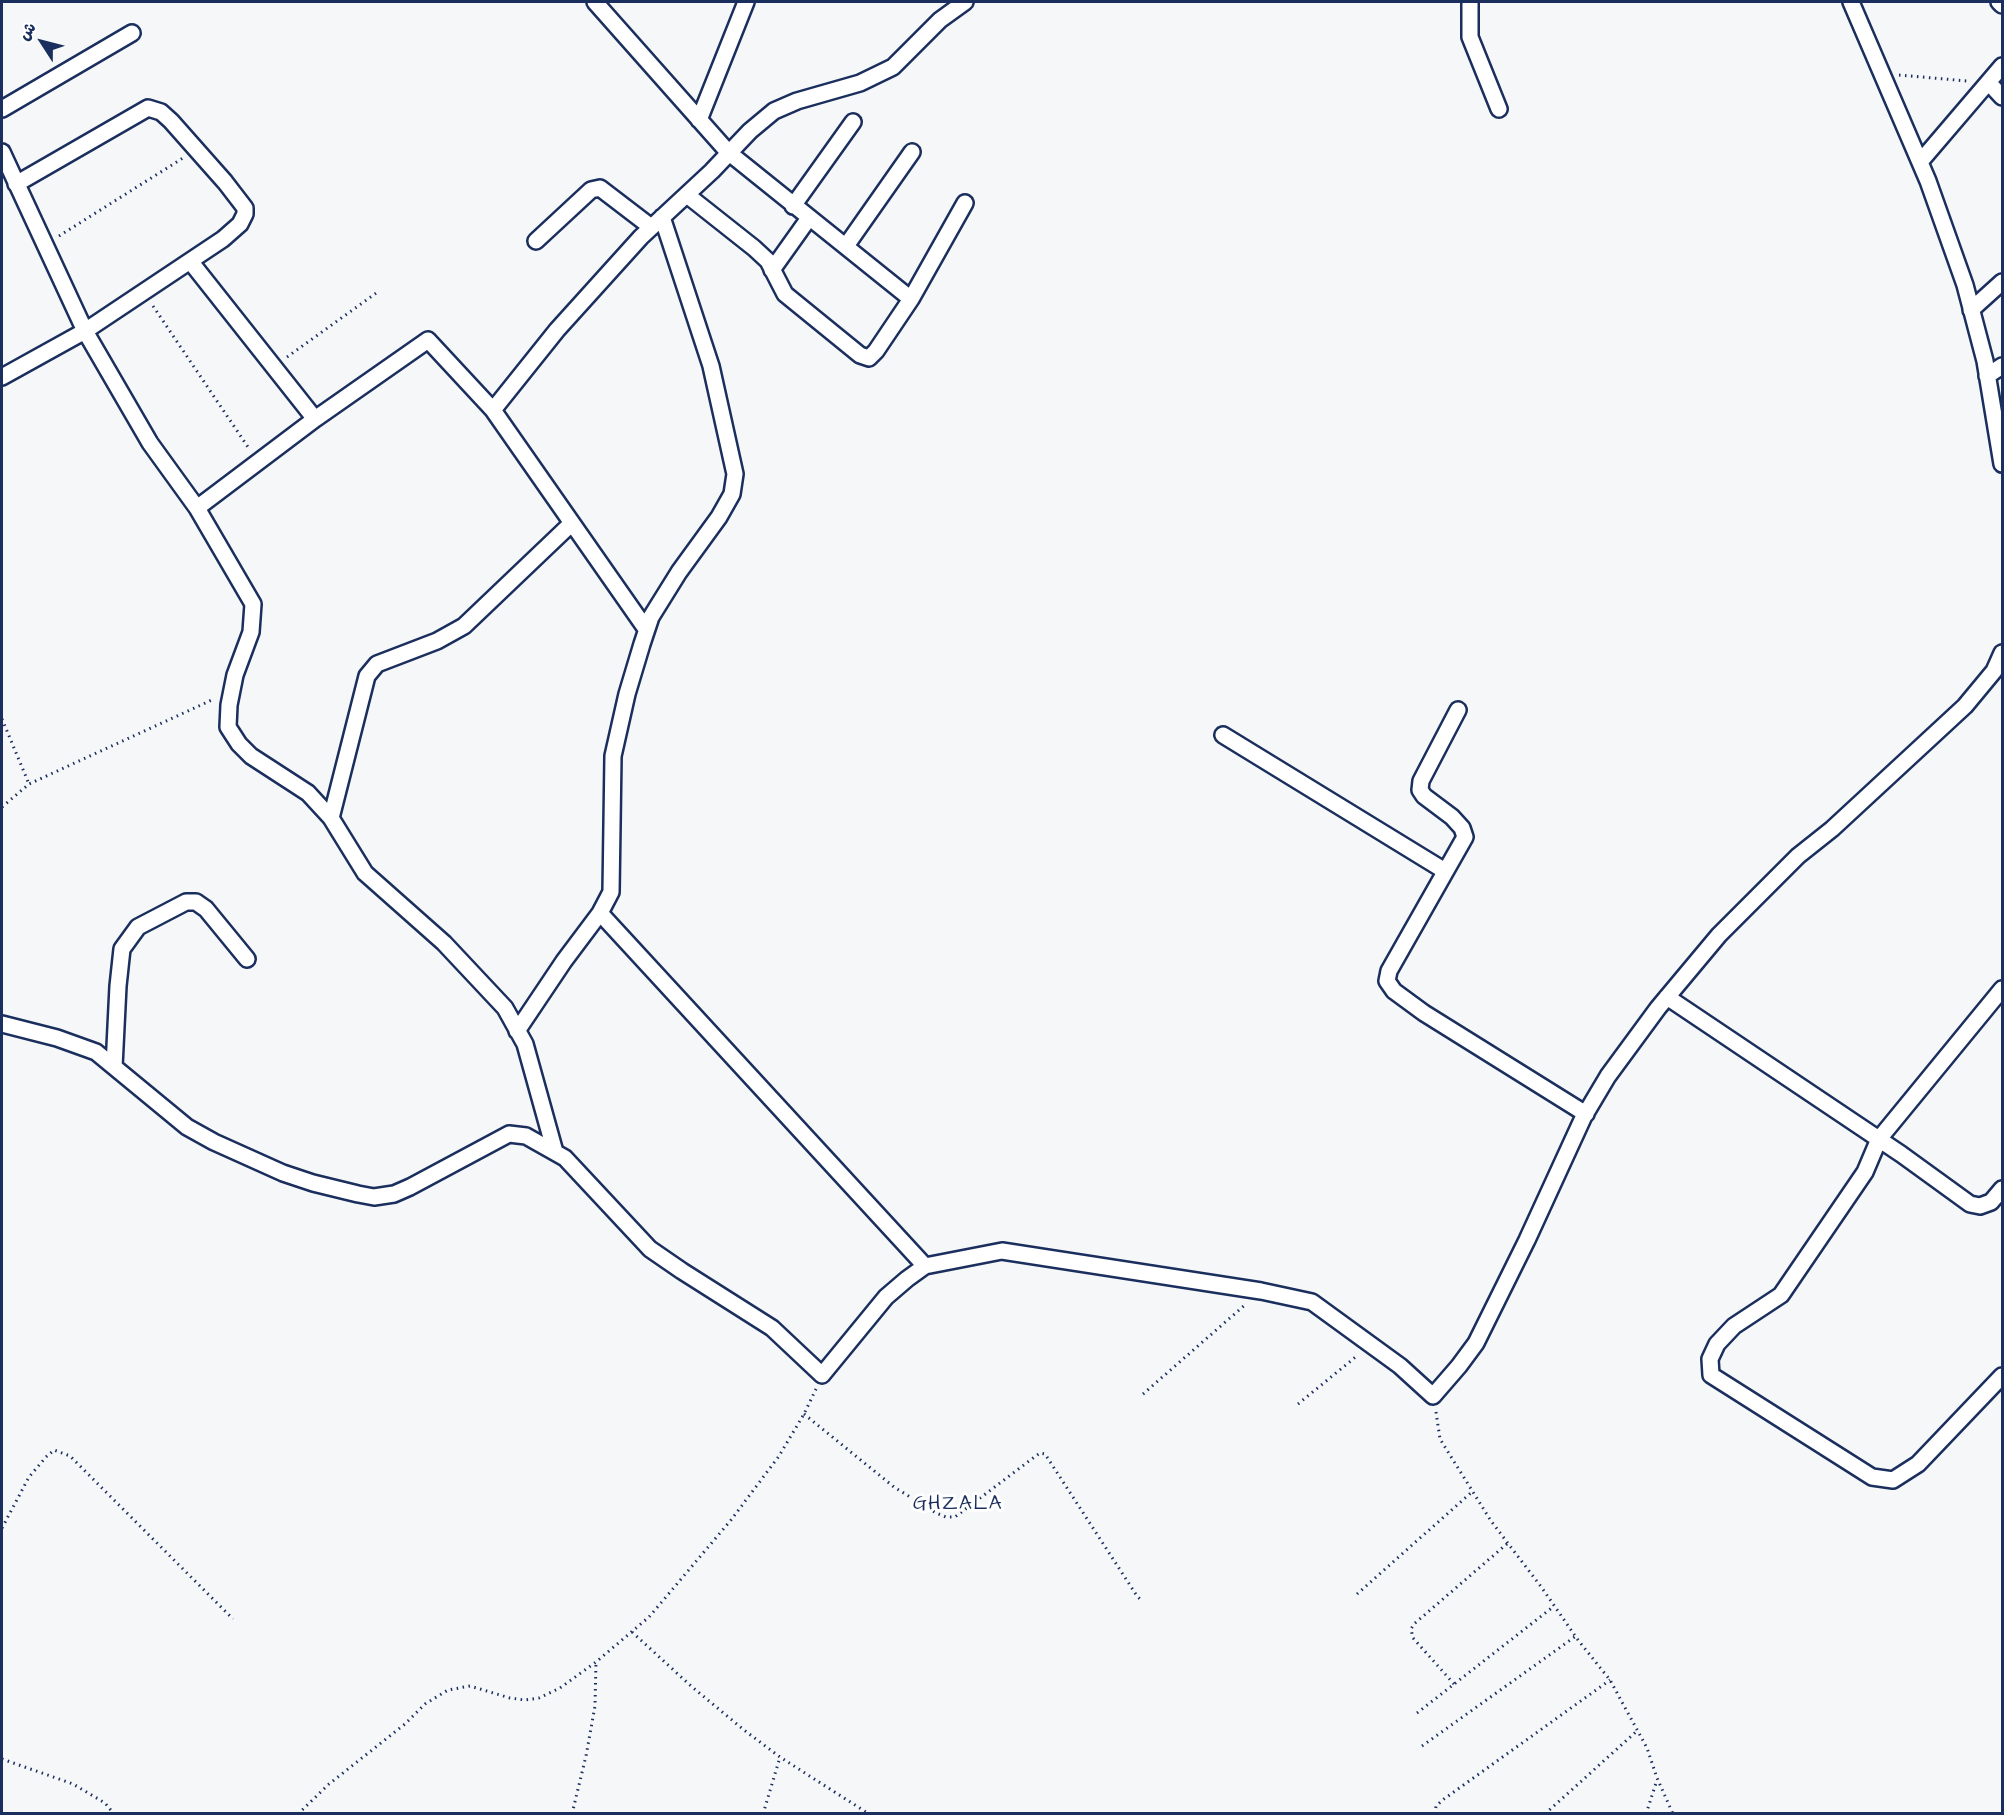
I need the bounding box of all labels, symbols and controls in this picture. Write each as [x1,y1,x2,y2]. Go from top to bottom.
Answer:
north arrow [12,12,72,72]
text: ش [13,18,42,45]
district label: GHZALA [913,1493,1003,1517]

